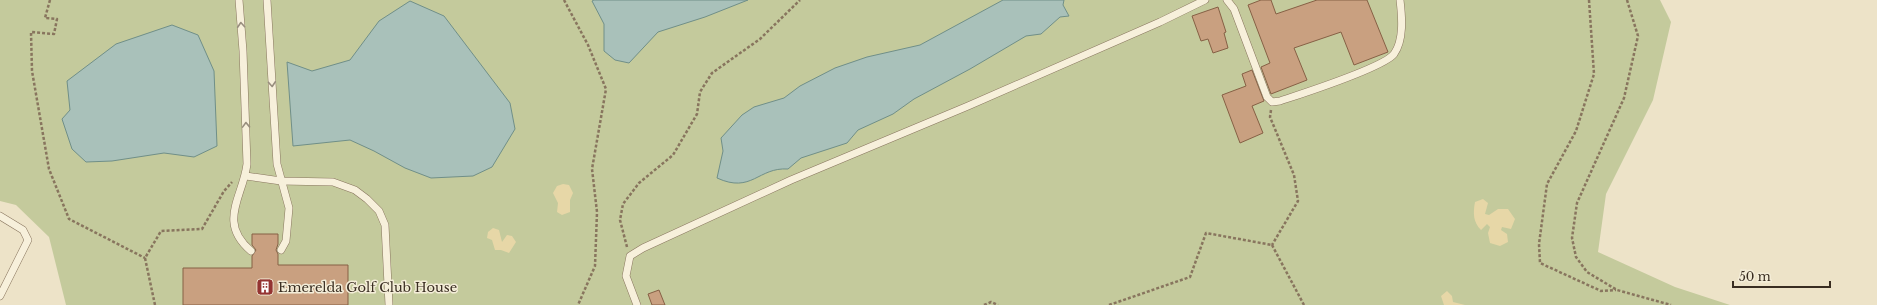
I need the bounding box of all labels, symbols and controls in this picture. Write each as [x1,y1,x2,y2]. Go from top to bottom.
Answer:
one-way arrow [237,22,246,28]
one-way arrow [267,81,276,87]
one-way arrow [242,122,250,128]
scale bar [1733,263,1830,289]
text: 50 m [1739,269,1771,284]
building icon: Emerelda Golf Club House [255,277,275,297]
place label: Emerelda Golf Club House [278,279,457,296]

